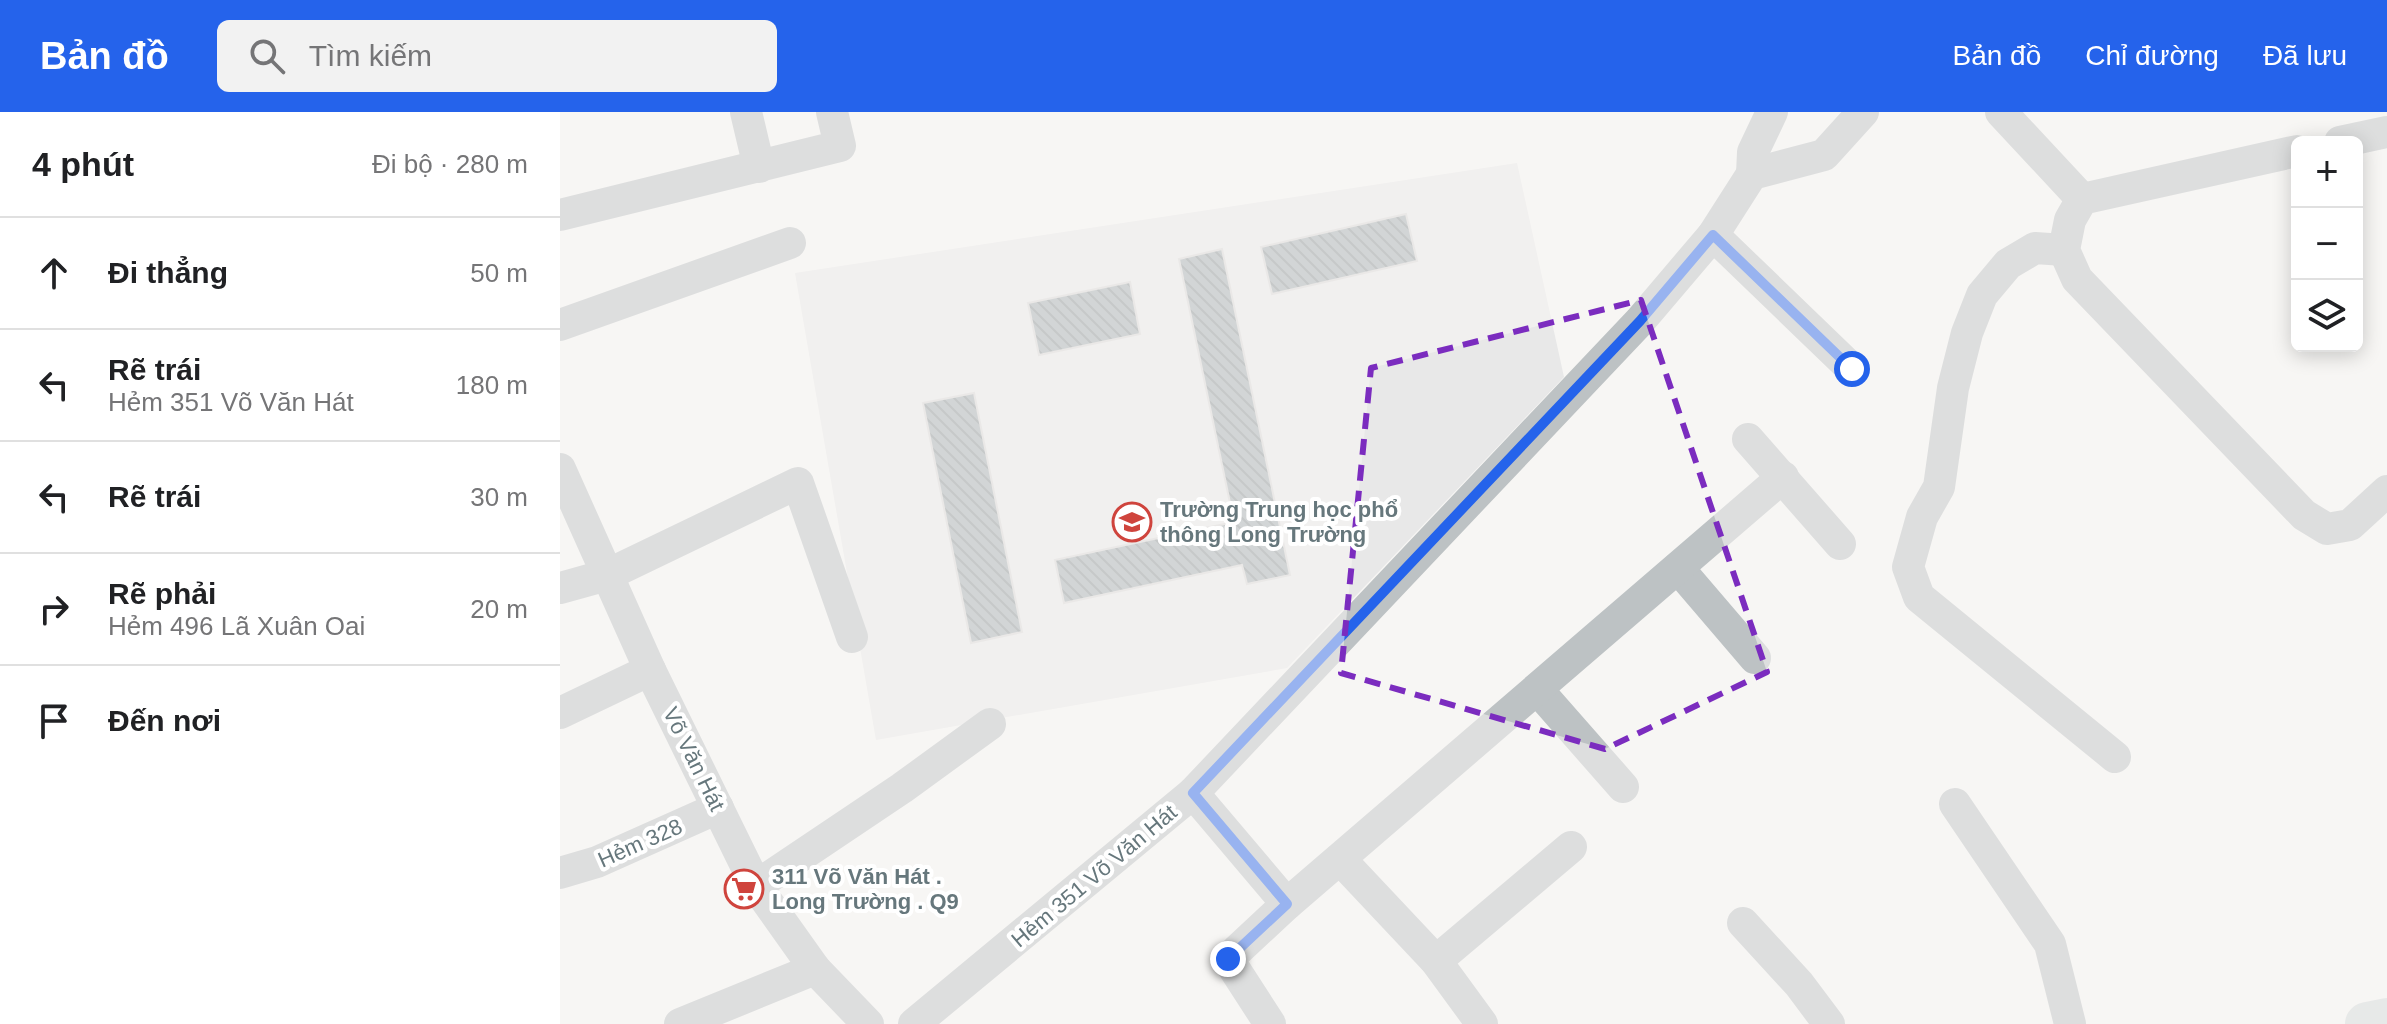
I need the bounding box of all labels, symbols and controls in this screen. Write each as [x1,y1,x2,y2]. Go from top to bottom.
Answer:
search box [217,20,777,92]
icon: search [245,34,289,78]
text: Bản đồ [40,35,169,77]
text: Tìm kiếm [309,39,432,72]
text: Bản đồ [1953,40,2041,71]
text: Chỉ đường [2085,40,2219,71]
text: Đã lưu [2263,40,2347,71]
map controls [2291,136,2363,352]
button: + [2291,136,2363,208]
text: 4 phút [32,145,134,183]
text: Đi bộ · 280 m [372,149,528,179]
button: − [2291,208,2363,280]
icon: ahead [32,251,76,295]
text: Đi thẳng [108,256,228,289]
text: 50 m [470,258,528,288]
button: layers [2291,280,2363,352]
route start [1834,351,1870,387]
text: Rẽ trái [108,353,201,386]
icon: left [32,363,76,407]
text: 180 m [456,370,528,400]
text: Hẻm 351 Võ Văn Hát [108,387,354,417]
icon: left [32,475,76,519]
text: Rẽ trái [108,480,201,513]
text: 30 m [470,482,528,512]
place label: Trường Trung học phổ thông Long Trường [1160,497,1398,547]
school or university icon: Trường Trung học phổ thông Long Trường [1111,501,1153,543]
text: Rẽ phải [108,577,216,610]
icon: right [32,587,76,631]
text: 20 m [470,594,528,624]
text: Hẻm 496 Lã Xuân Oai [108,611,365,641]
icon: arrive [32,699,76,743]
street label: Võ Văn Hát [658,703,730,815]
text: Đến nơi [108,704,221,737]
street label: Hẻm 351 Võ Văn Hát [1006,800,1182,952]
street label: Hẻm 328 [594,813,686,873]
place label: 311 Võ Văn Hát . Long Trường . Q9 [772,864,959,914]
supermarket icon: 311 Võ Văn Hát . Long Trường . Q9 [723,868,765,910]
route end [1210,941,1246,977]

